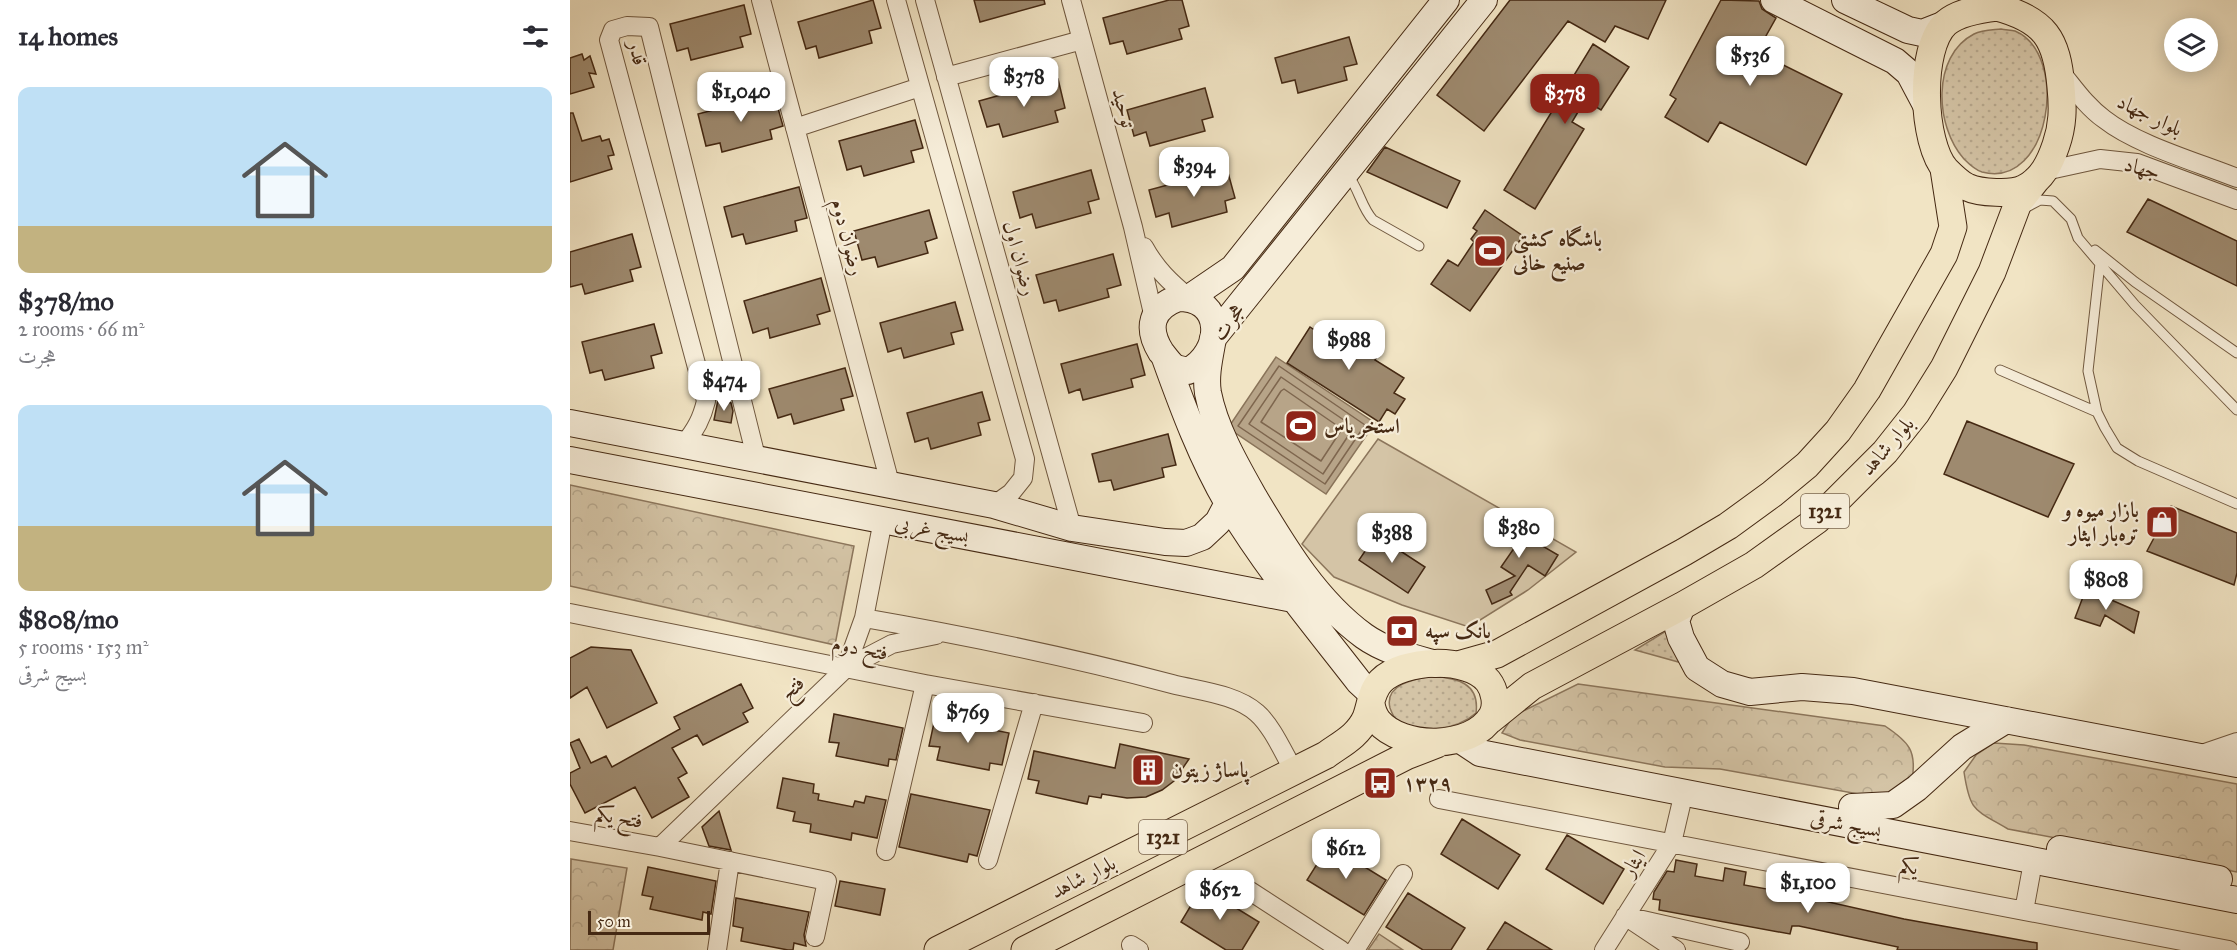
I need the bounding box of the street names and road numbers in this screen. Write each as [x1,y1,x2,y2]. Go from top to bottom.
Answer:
street label: قدر [622,36,653,68]
street label: توحید [1106,85,1142,132]
street label: بلوار جهاد [2113,88,2187,142]
street label: جهاد [2121,151,2163,185]
street label: رضوان دوم [820,196,871,280]
street label: رضوان اول [997,217,1043,299]
street label: هجرت [1206,298,1250,346]
street label: بلوار شاهد [1854,411,1920,481]
road number: 1321 [1801,494,1849,528]
street label: بسیج غربی [891,509,972,555]
street label: فتح دوم [829,630,890,672]
street label: فتح [774,670,814,710]
street label: فتح یکم [592,800,645,841]
street label: بسیج شرقی [1807,804,1884,850]
road number: 1321 [1139,820,1187,854]
street label: ایثار [1614,844,1651,883]
street label: بلوار شاهد [1046,850,1120,904]
street label: یکم [1896,851,1922,888]

